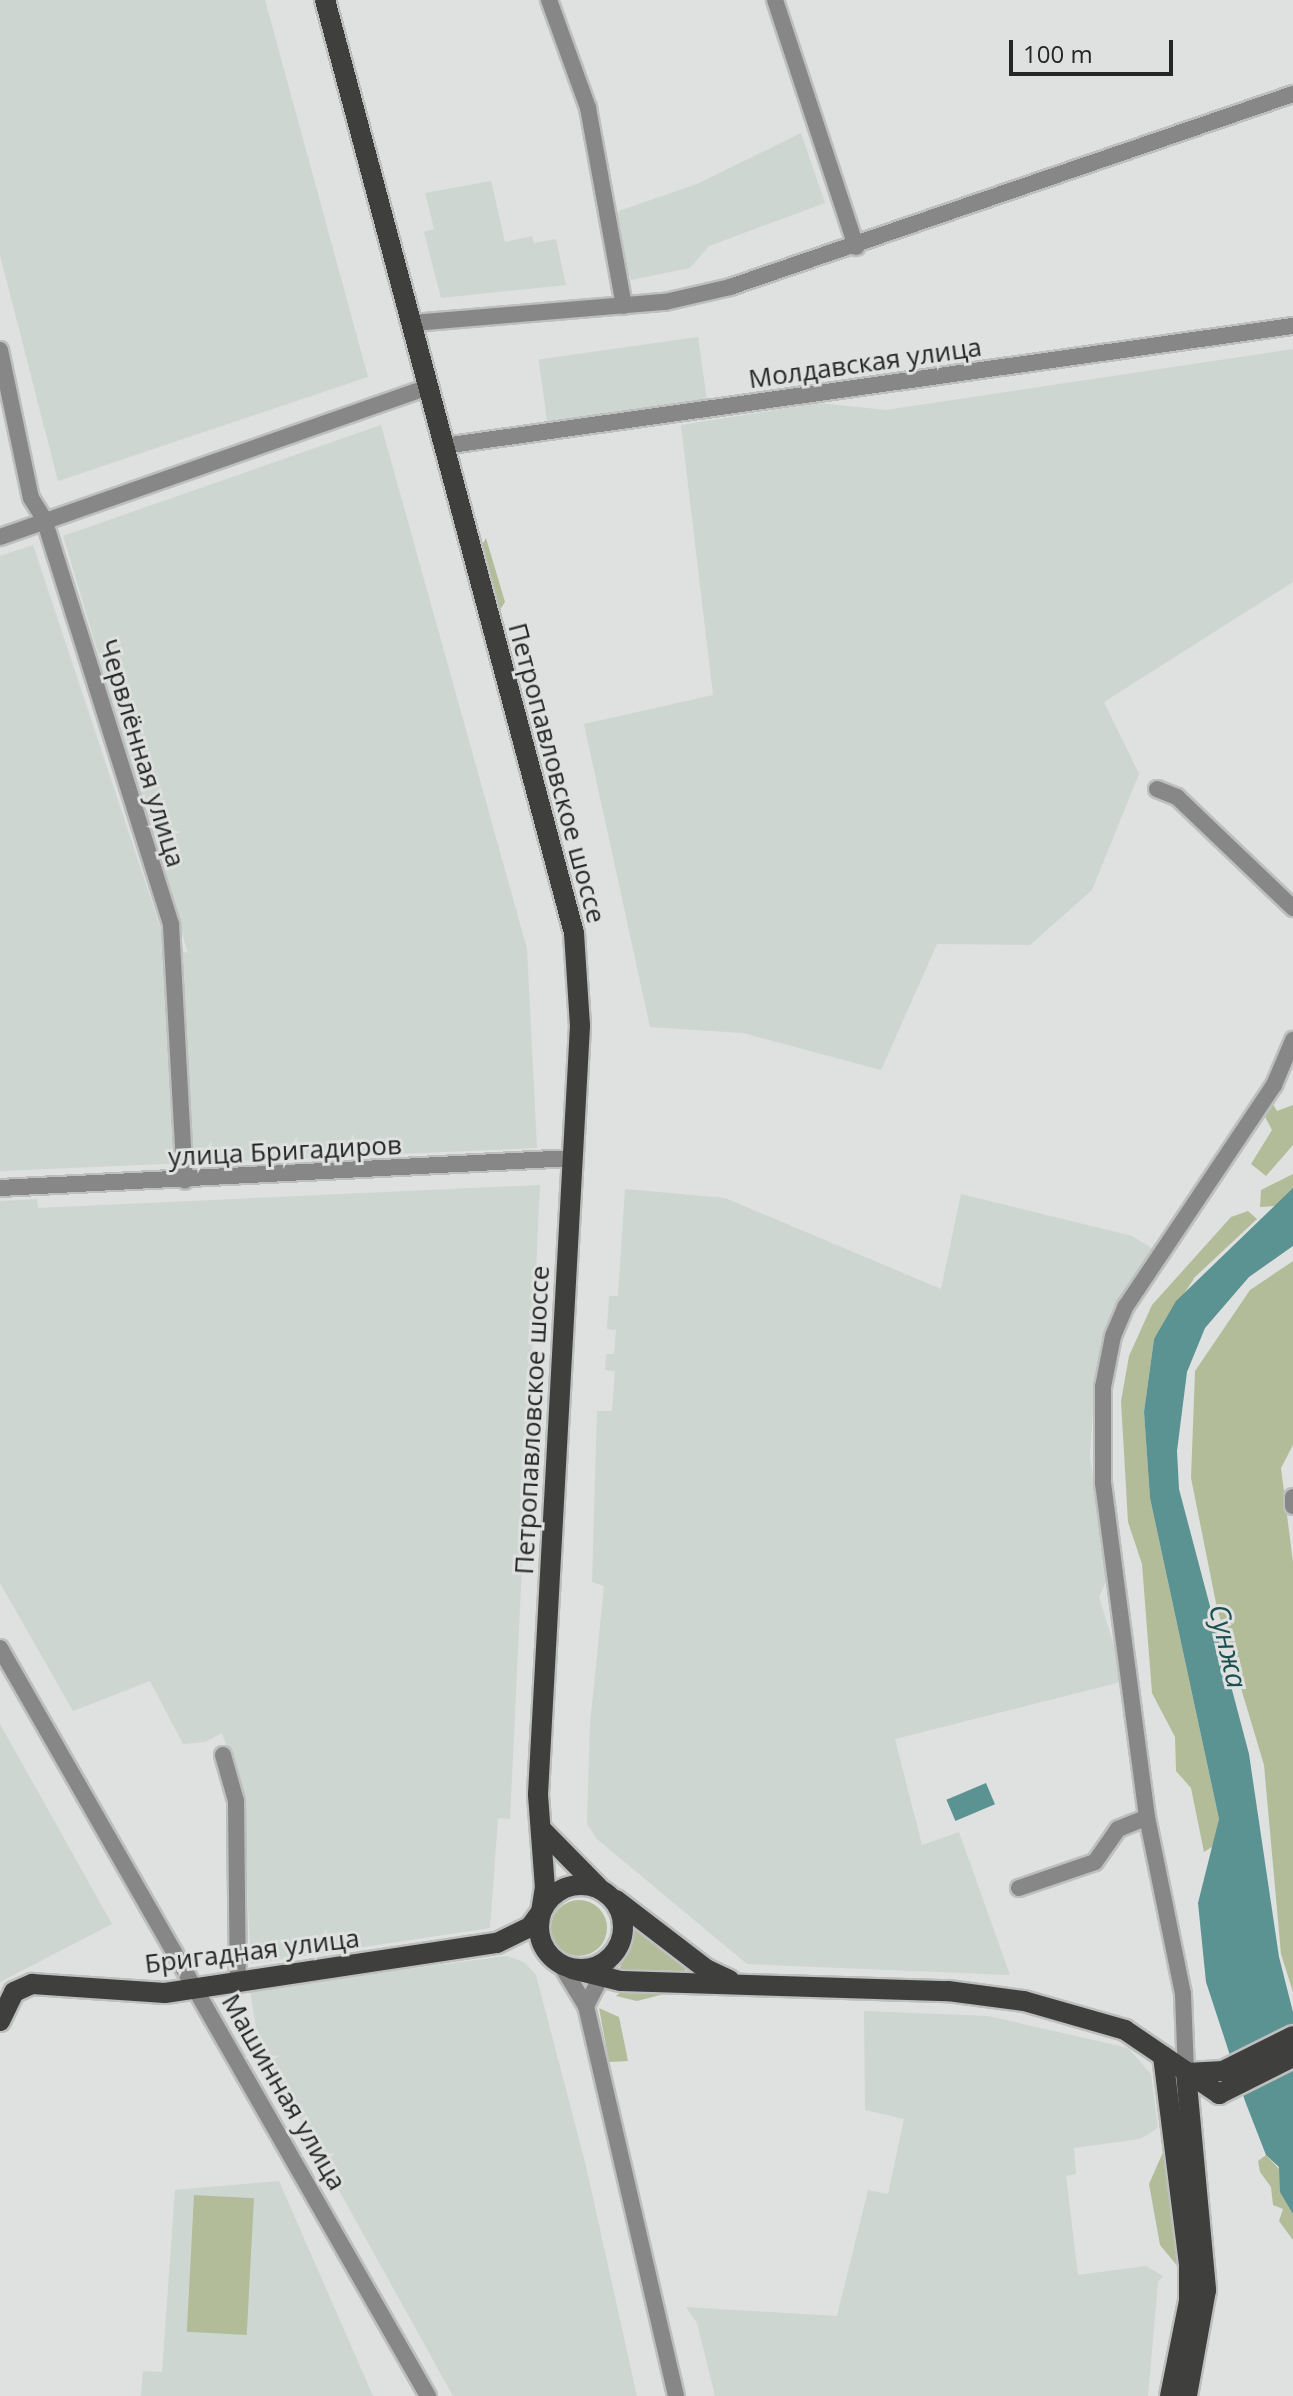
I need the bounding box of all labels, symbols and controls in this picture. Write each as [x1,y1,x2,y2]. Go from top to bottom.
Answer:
scale bar [1013,24,1177,74]
text: 100 m [1023,37,1093,70]
street label: Молдавская улица [747,331,983,395]
street label: Петропавловское шоссе [502,620,612,926]
street label: Червлённая улица [92,635,192,871]
street label: улица Бригадиров [167,1129,403,1173]
street label: Петропавловское шоссе [508,1265,556,1575]
water label: Сунжа [1203,1601,1255,1691]
street label: Бригадная улица [143,1922,361,1980]
street label: Машинная улица [215,1988,353,2196]

